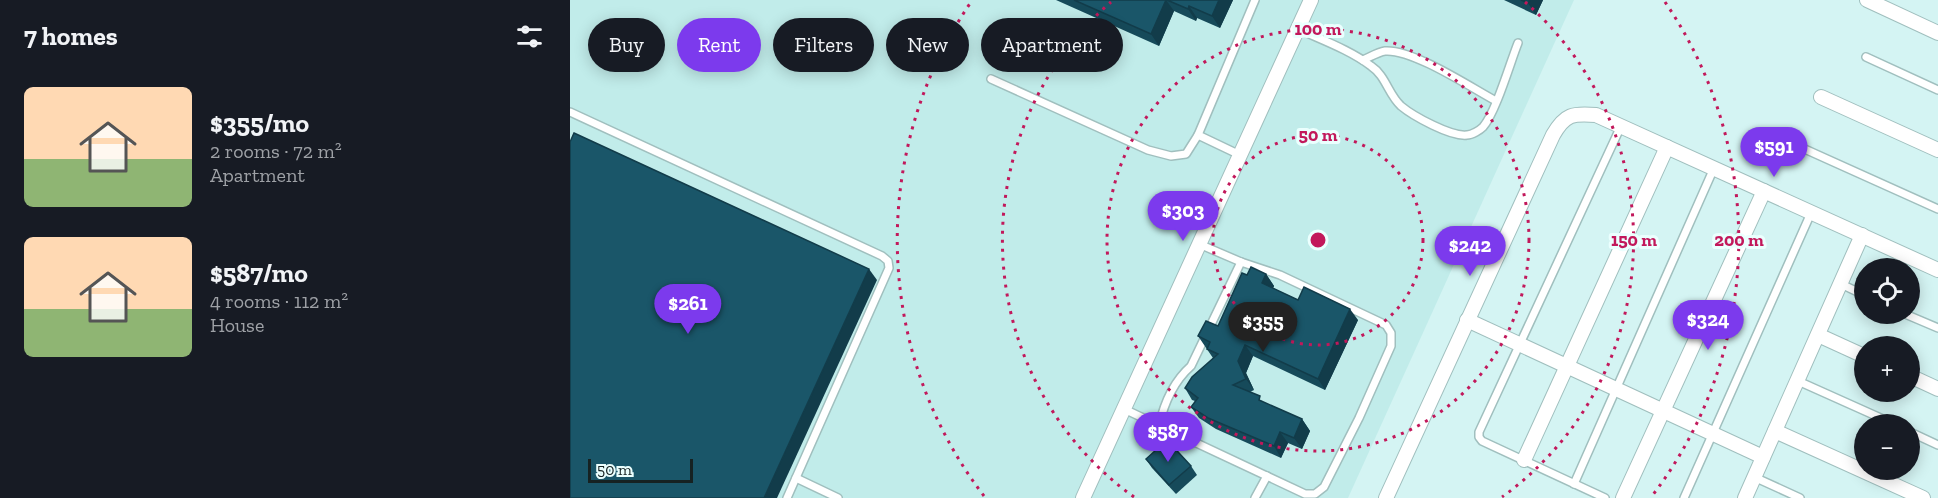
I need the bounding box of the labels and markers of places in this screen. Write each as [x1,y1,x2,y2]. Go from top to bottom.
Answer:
pin: $591 [1738,127,1810,178]
pin: $303 [1147,191,1219,242]
pin: $242 [1434,226,1506,277]
centre of rings [1308,230,1328,250]
pin: $261 [652,284,724,335]
pin: $324 [1672,300,1744,351]
pin: $355 [1227,302,1299,353]
pin: $587 [1132,412,1204,463]

